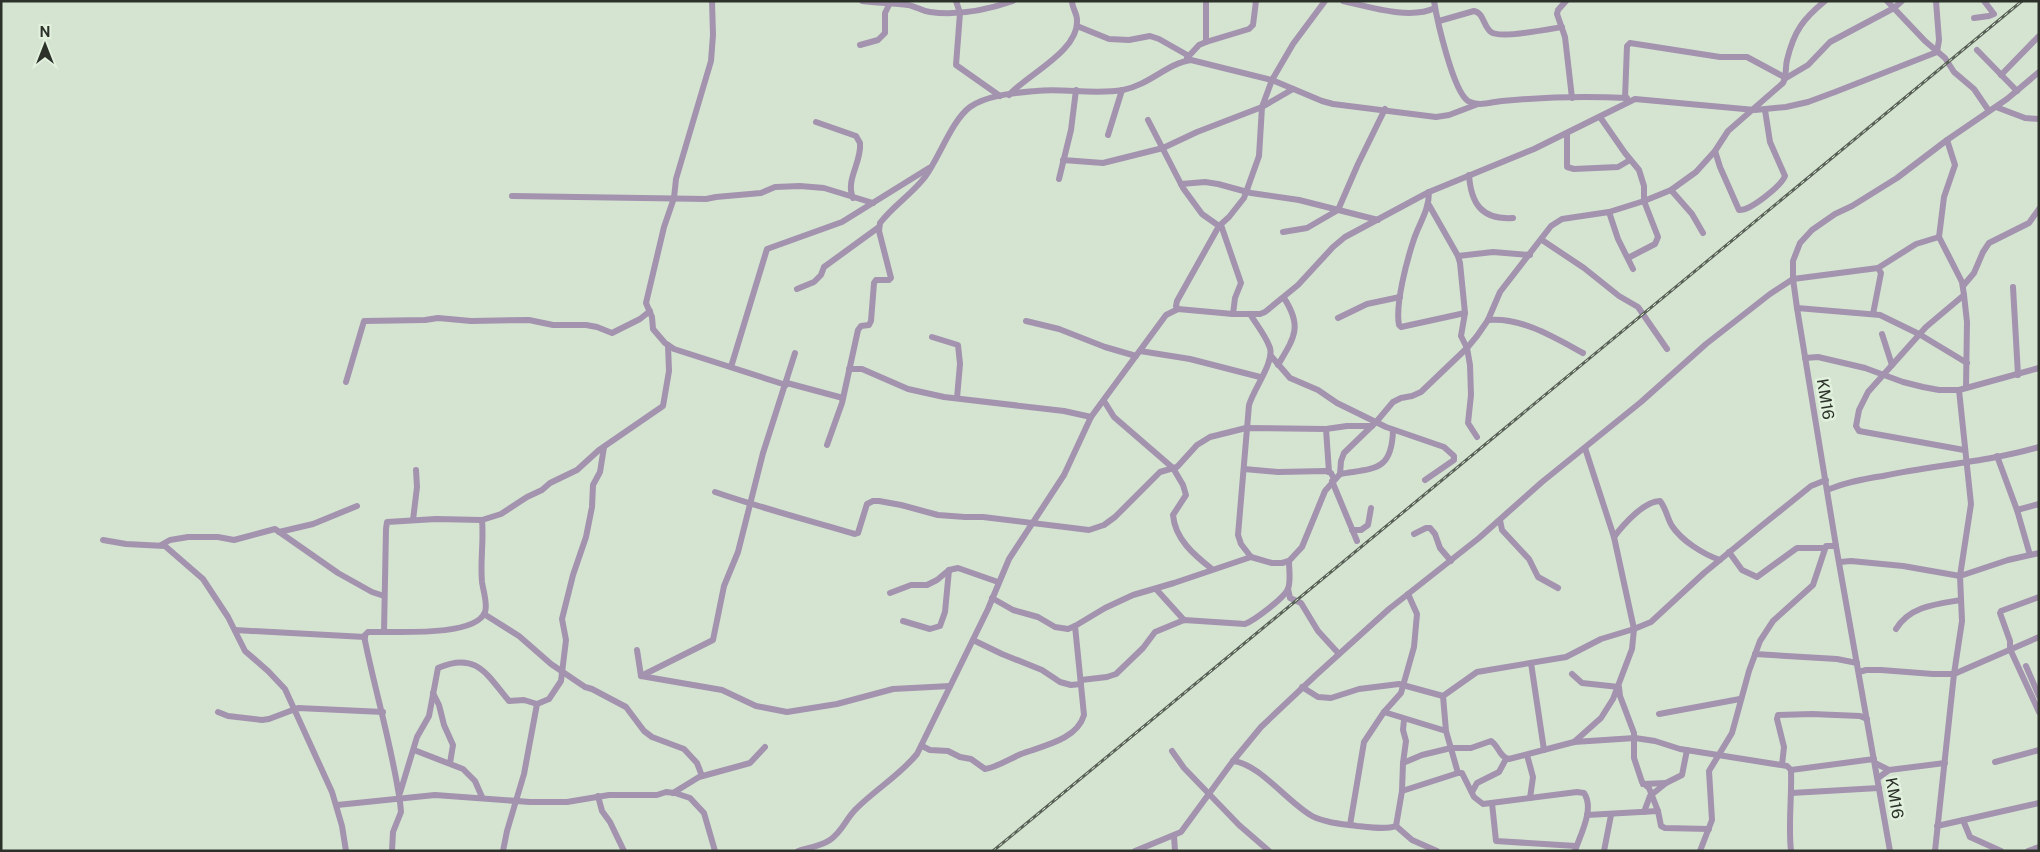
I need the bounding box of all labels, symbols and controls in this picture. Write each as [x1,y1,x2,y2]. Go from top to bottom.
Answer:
north arrow [20,20,70,70]
text: N [40,24,50,40]
street label: KM16 [1813,377,1838,421]
street label: KM16 [1882,776,1907,820]

